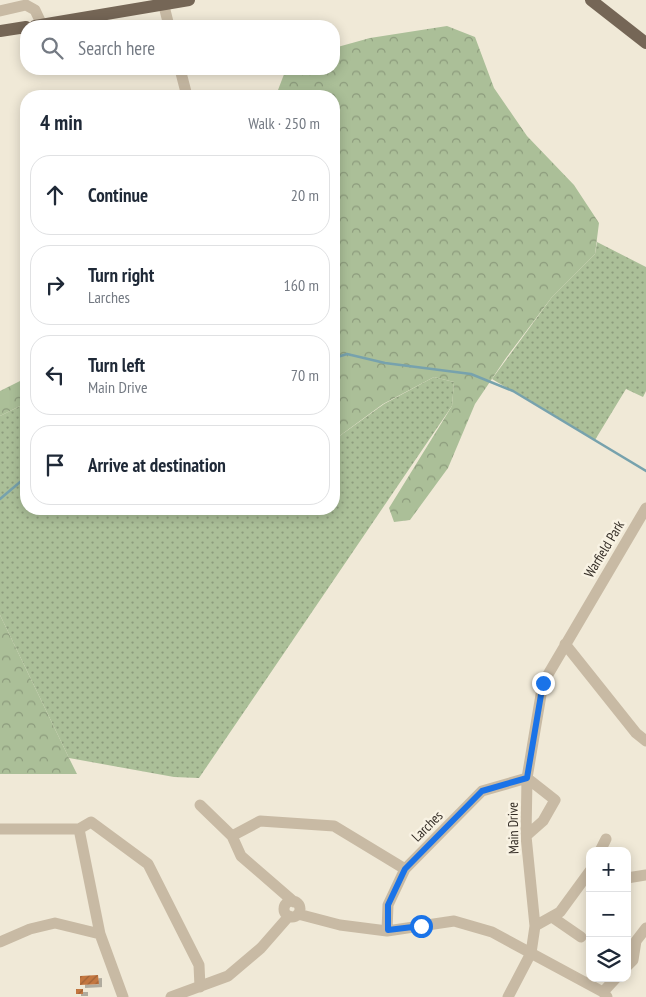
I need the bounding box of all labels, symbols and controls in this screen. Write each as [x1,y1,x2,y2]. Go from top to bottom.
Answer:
search box [20,20,340,75]
icon: search [38,34,66,62]
text: Search here [78,36,155,60]
text: 4 min [40,109,82,136]
text: Walk · 250 m [248,113,320,133]
icon: ahead [41,181,69,209]
text: Continue [88,183,148,207]
text: 20 m [291,185,319,205]
text: Turn right [88,263,154,287]
icon: right [41,271,69,299]
text: 160 m [284,275,319,295]
text: Larches [88,287,130,307]
text: Turn left [88,353,145,377]
icon: left [41,361,69,389]
text: 70 m [291,365,319,385]
text: Main Drive [88,377,148,397]
icon: arrive [41,451,69,479]
text: Arrive at destination [88,453,226,477]
street label: Warfield Park [580,517,628,581]
route end [532,672,555,695]
street label: Main Drive [504,802,522,854]
street label: Larches [408,806,447,845]
map controls [586,847,631,982]
button: + [586,847,631,892]
button: − [586,892,631,937]
route start [410,915,433,938]
button: layers [586,937,631,982]

